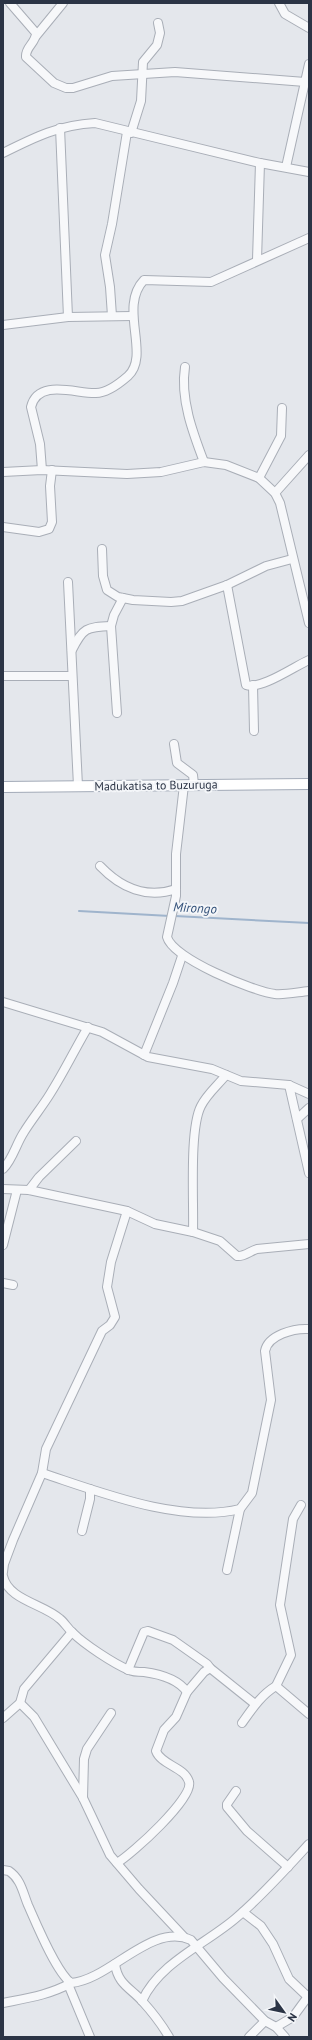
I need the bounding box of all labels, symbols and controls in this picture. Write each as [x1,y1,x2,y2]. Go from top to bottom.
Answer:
street label: Madukatisa to Buzuruga [94,776,218,794]
water label: Mirongo [173,898,218,918]
north arrow [264,1992,304,2032]
text: N [285,2011,300,2024]

